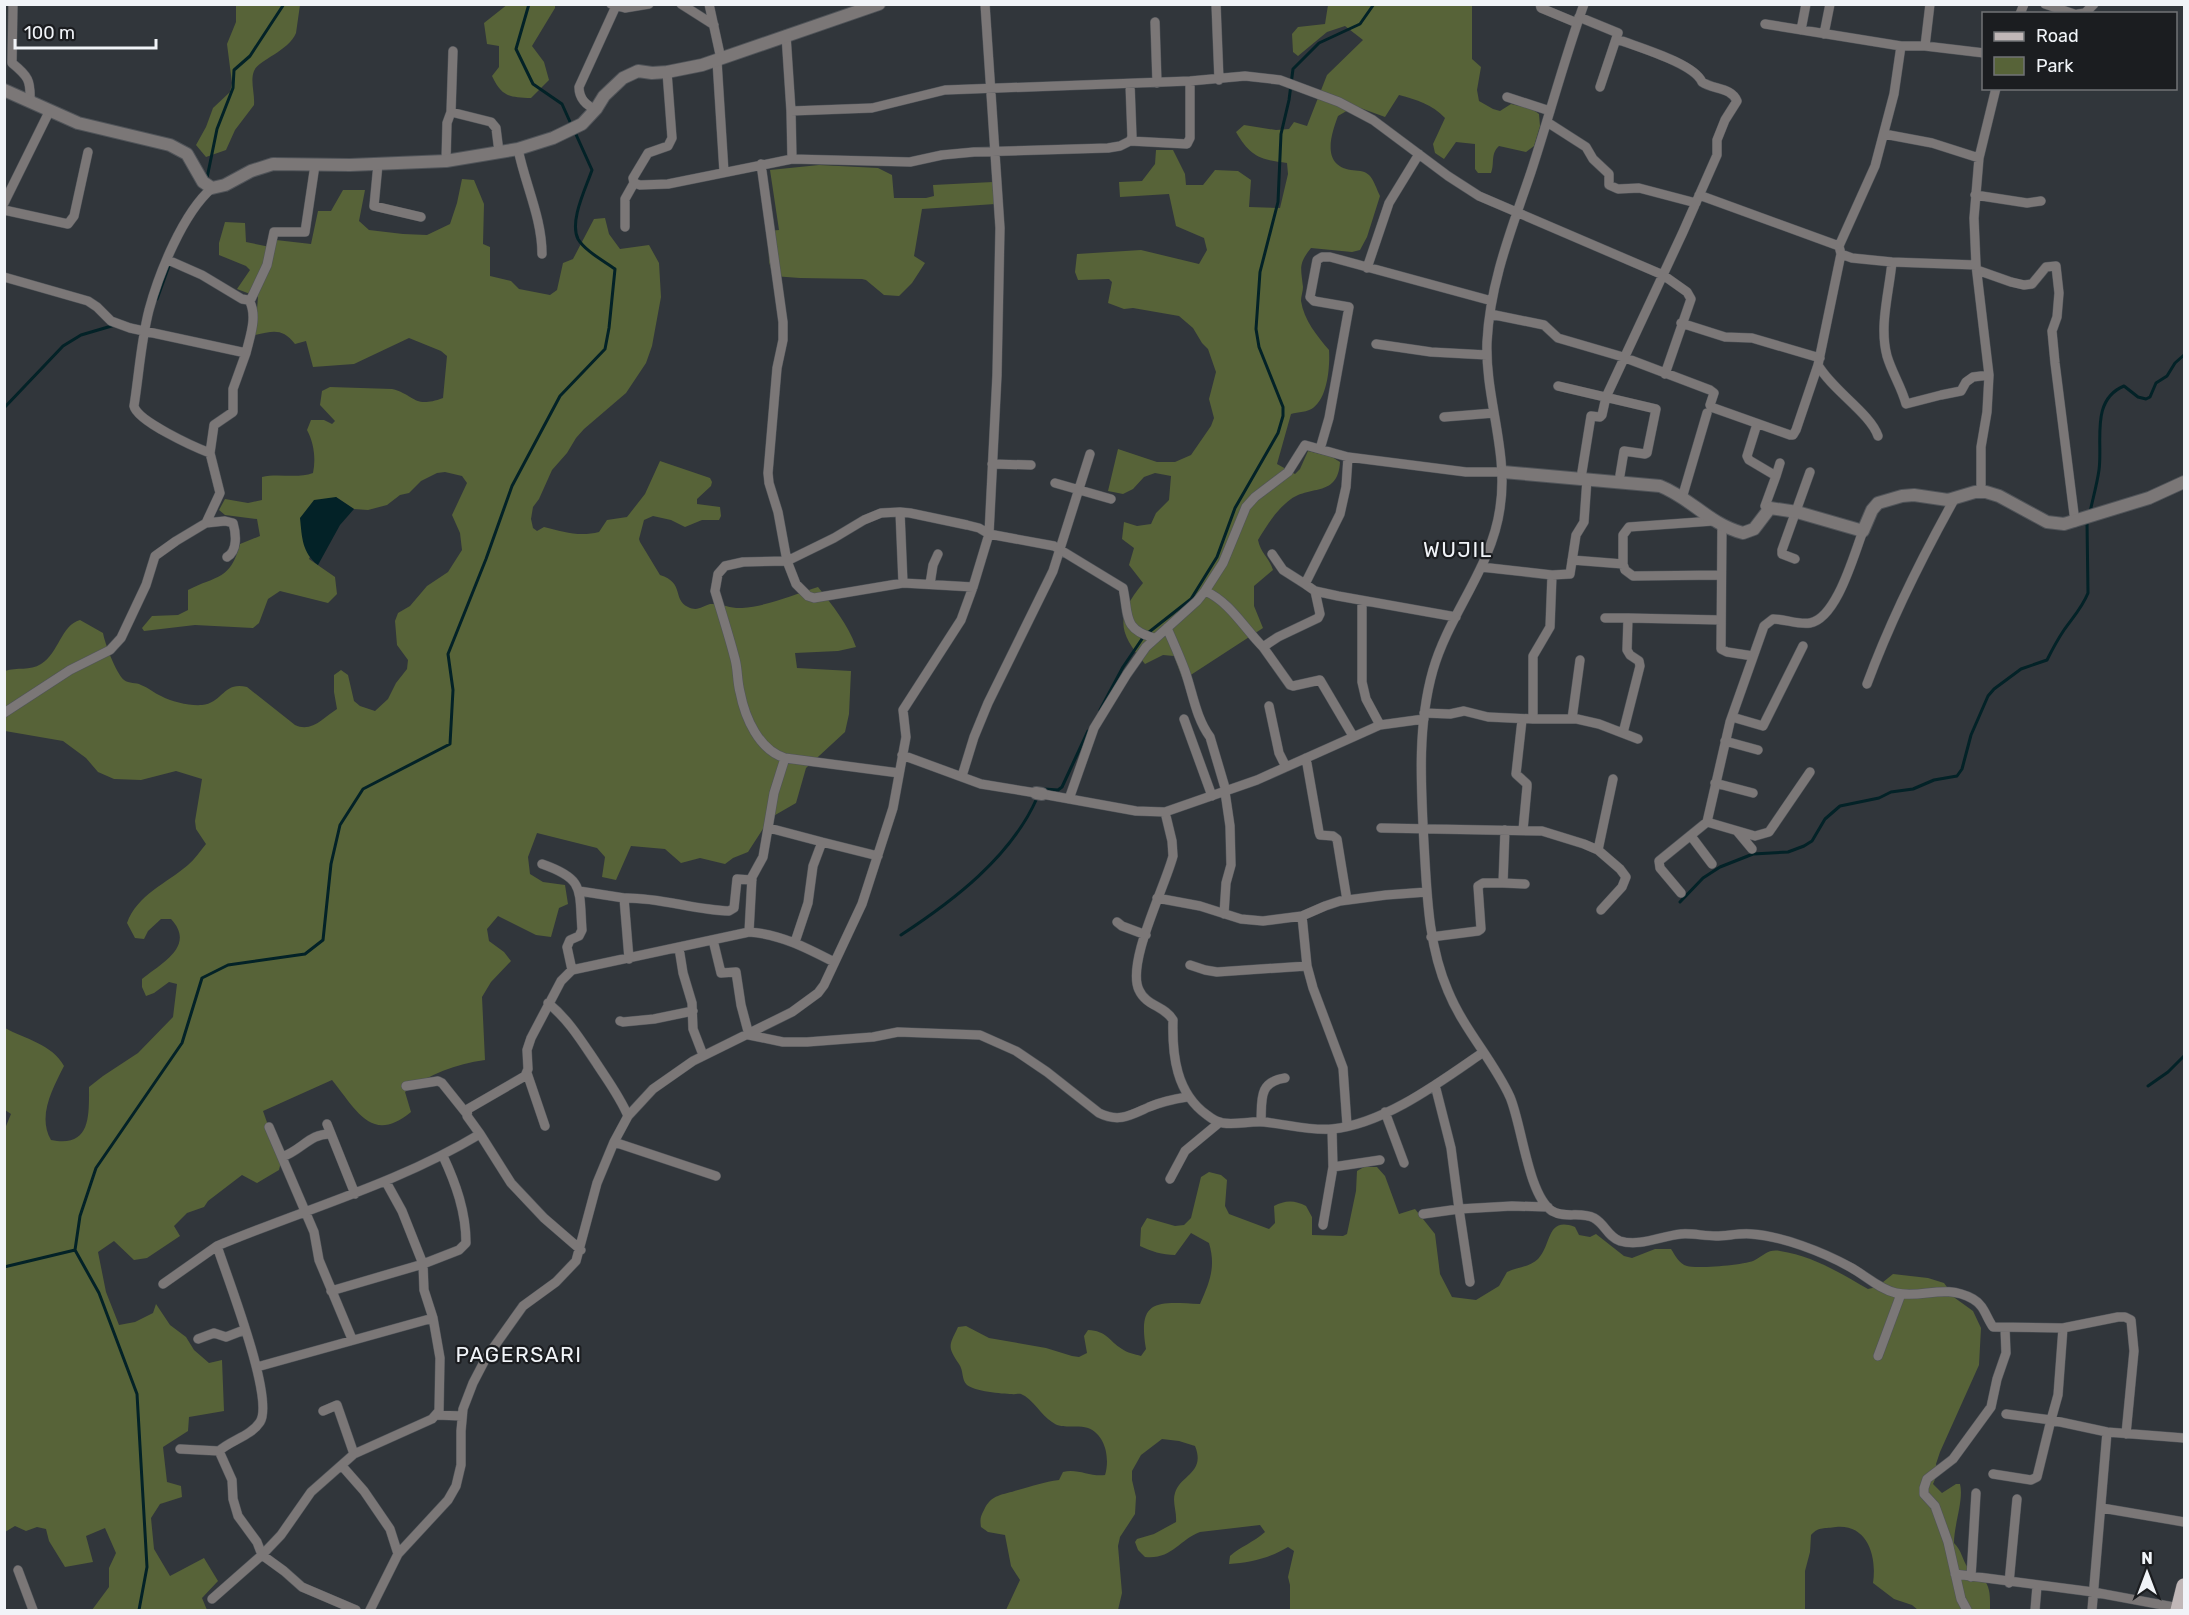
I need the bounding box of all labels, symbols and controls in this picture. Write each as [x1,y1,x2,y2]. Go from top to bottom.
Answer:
scale bar [15,12,156,50]
legend [1982,12,2177,90]
text: 100 m [24,22,75,44]
text: Road [2036,25,2079,47]
text: Park [2036,55,2074,77]
district label: WUJIL [1423,537,1493,562]
district label: PAGERSARI [455,1342,583,1367]
north arrow [2117,1543,2177,1603]
text: N [2141,1549,2153,1568]

